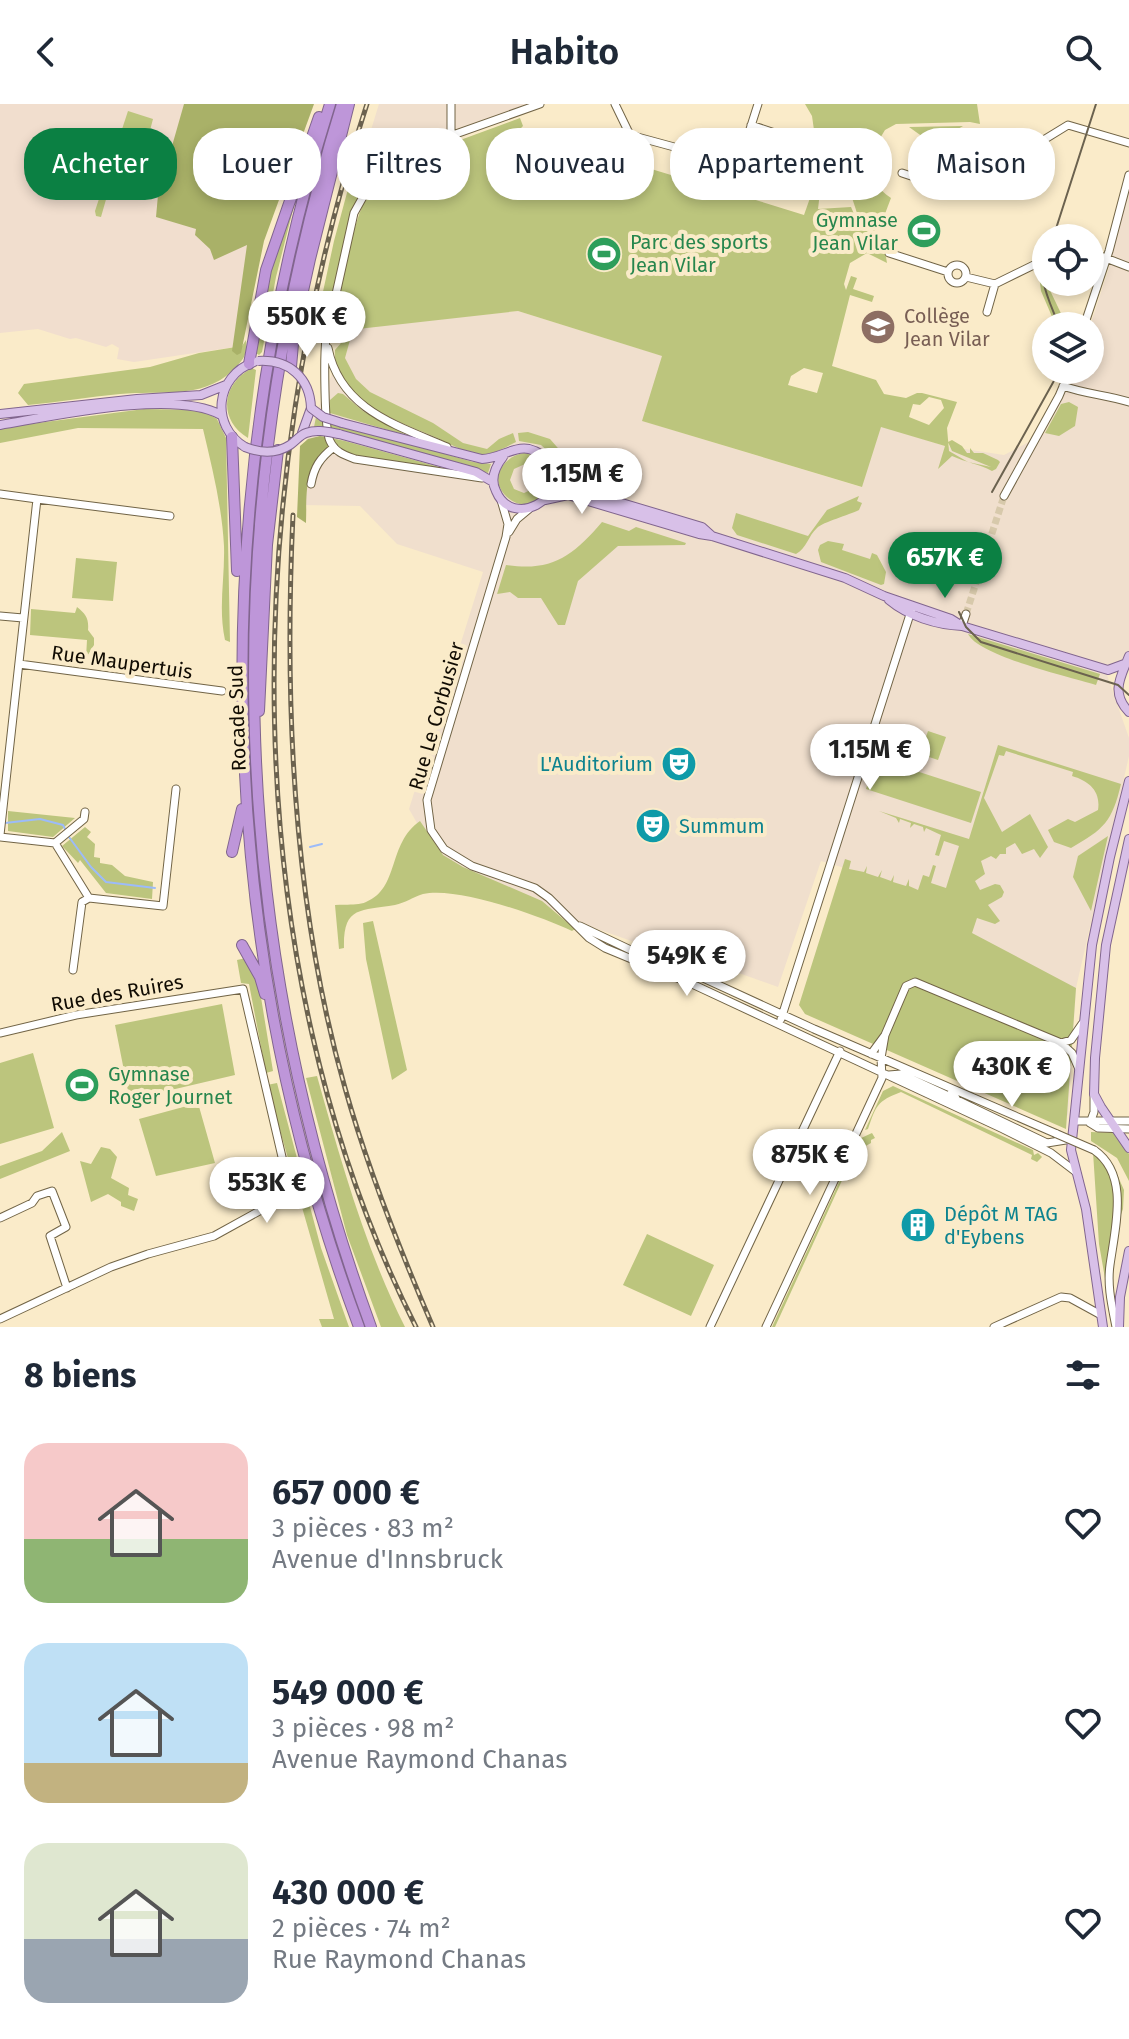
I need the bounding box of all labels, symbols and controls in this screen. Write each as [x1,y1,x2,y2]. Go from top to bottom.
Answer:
icon: back [24,30,68,74]
text: Habito [510,30,619,74]
icon: search [1061,30,1105,74]
chip: Acheter [24,128,177,200]
chip: Louer [193,128,321,200]
chip: Filtres [337,128,470,200]
chip: Nouveau [486,128,654,200]
chip: Appartement [670,128,892,200]
chip: Maison [908,128,1055,200]
place label: Gymnase Jean Vilar [812,208,898,255]
sports icon: Gymnase Jean Vilar [905,212,943,250]
map controls [1032,224,1104,384]
button: locate [1032,224,1104,296]
place label: Parc des sports Jean Vilar [630,230,768,277]
sports icon: Parc des sports Jean Vilar [585,235,623,273]
pin: 550K € [242,291,372,359]
text: 550K € [267,301,347,332]
place label: Collège Jean Vilar [904,304,990,351]
school or university icon: Collège Jean Vilar [859,308,897,346]
button: layers [1032,312,1104,384]
pin: 1.15M € [508,448,656,516]
text: 1.15M € [540,458,624,489]
pin: 657K € [880,532,1010,600]
text: 657K € [906,542,984,573]
street label: Rue Le Corbusier [403,639,469,793]
street label: Rue Maupertuis [50,640,194,684]
street label: Rocade Sud [223,664,251,772]
pin: 1.15M € [796,724,944,792]
text: 1.15M € [828,734,912,765]
theatre icon: L'Auditorium [660,745,698,783]
place label: L'Auditorium [540,752,653,776]
theatre icon: Summum [634,807,672,845]
place label: Summum [679,814,765,838]
pin: 549K € [622,930,752,998]
text: 549K € [647,940,727,971]
street label: Rue des Ruires [49,970,185,1016]
pin: 430K € [947,1041,1077,1109]
text: 430K € [972,1051,1053,1082]
place label: Gymnase Roger Journet [108,1062,233,1109]
sports icon: Gymnase Roger Journet [63,1066,101,1104]
pin: 875K € [745,1129,875,1197]
text: 875K € [771,1139,849,1170]
pin: 553K € [202,1157,332,1225]
text: 553K € [227,1167,307,1198]
place label: Dépôt M TAG d'Eybens [944,1202,1058,1249]
building icon: Dépôt M TAG d'Eybens [899,1206,937,1244]
icon: filters [1061,1353,1105,1397]
text: 8 biens [24,1355,137,1396]
text: 657 000 € [272,1472,420,1513]
icon: home [88,1475,184,1571]
icon: heart [1061,1501,1105,1545]
text: 3 pièces · 83 m² [272,1513,454,1544]
text: Avenue d'Innsbruck [272,1544,503,1575]
text: 549 000 € [272,1672,424,1713]
icon: home [88,1675,184,1771]
icon: heart [1061,1701,1105,1745]
text: 3 pièces · 98 m² [272,1713,454,1744]
text: Avenue Raymond Chanas [272,1744,567,1775]
text: 430 000 € [272,1872,424,1913]
icon: home [88,1875,184,1971]
icon: heart [1061,1901,1105,1945]
text: 2 pièces · 74 m² [272,1913,451,1944]
text: Rue Raymond Chanas [272,1944,526,1975]

